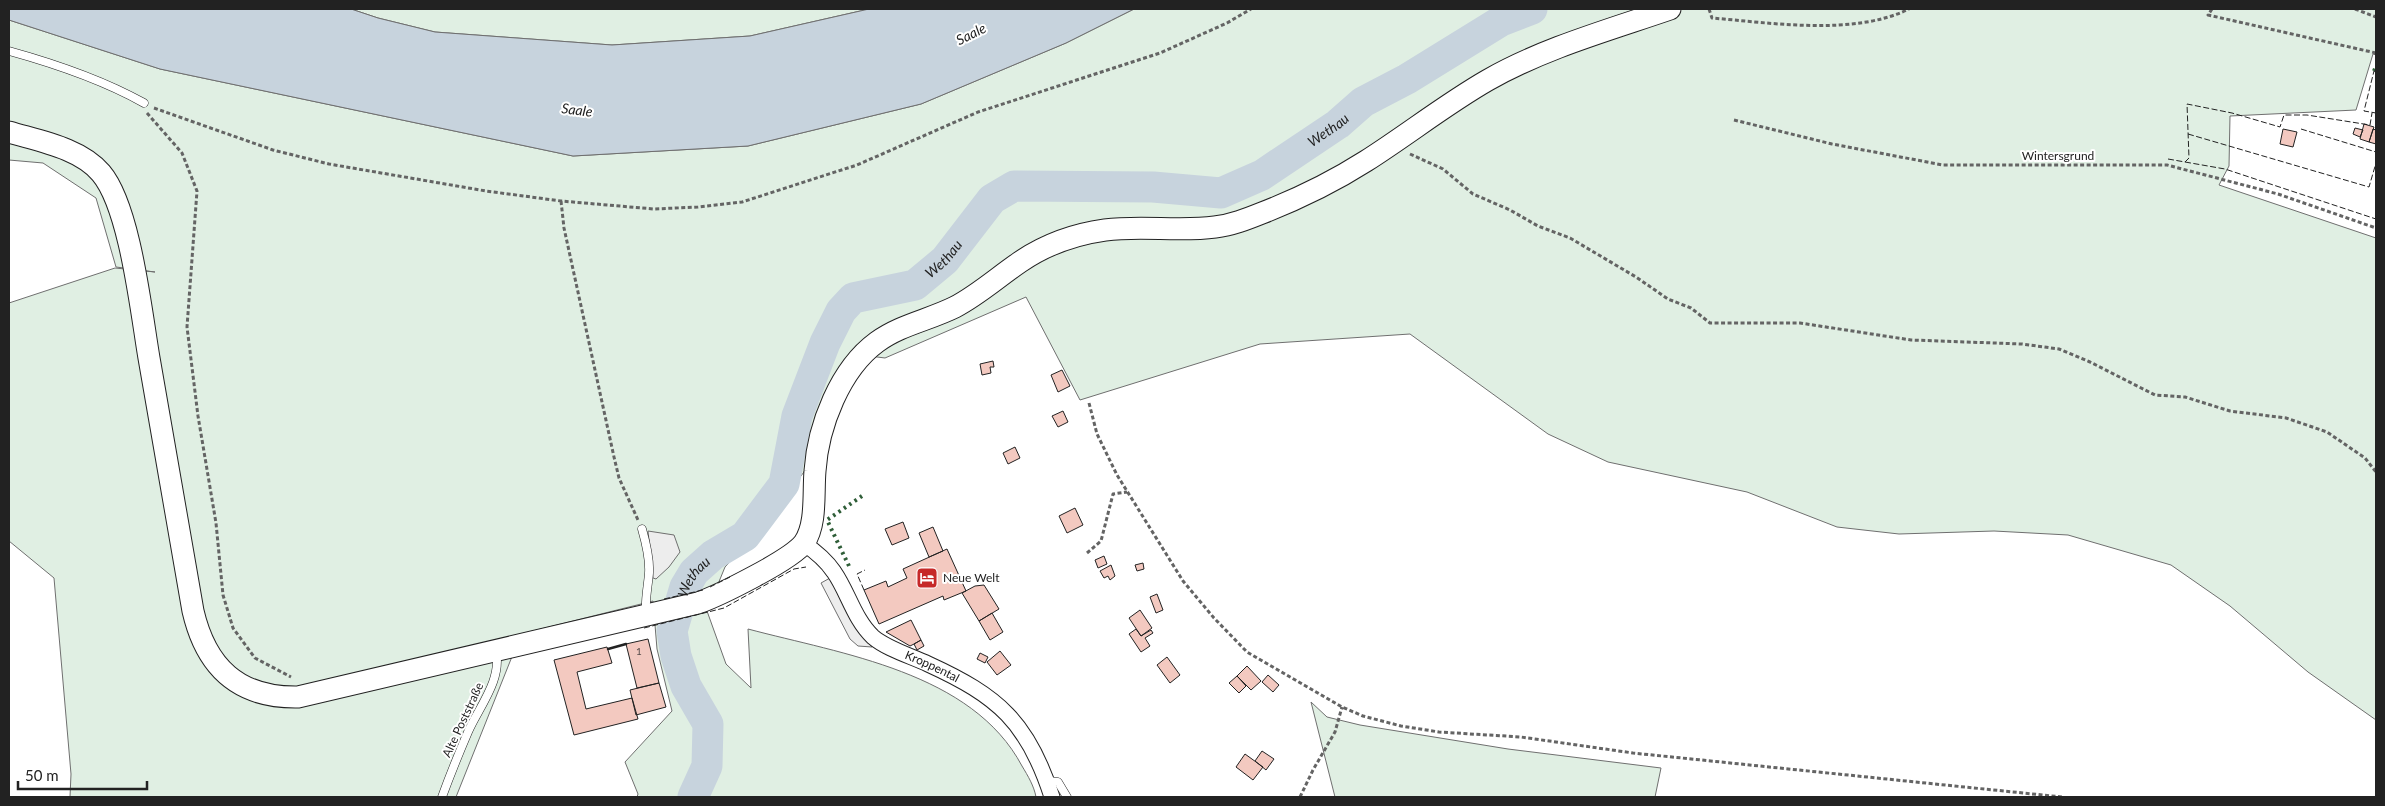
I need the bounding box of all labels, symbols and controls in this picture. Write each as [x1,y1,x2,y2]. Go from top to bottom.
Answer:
water label: Saale [953,19,989,48]
water label: Saale [561,99,594,120]
water label: Wethau [1304,109,1352,150]
street label: Wintersgrund [2022,148,2094,163]
water label: Wethau [921,236,965,281]
water label: Wethau [674,553,713,599]
hotel icon: Neue Welt [915,566,939,590]
place label: Neue Welt [943,570,1000,585]
house number: 1 [636,645,642,657]
street label: Kroppental [903,647,962,685]
street label: Alte Poststraße [439,680,486,760]
scale bar [18,758,146,790]
text: 50 m [25,766,59,784]

